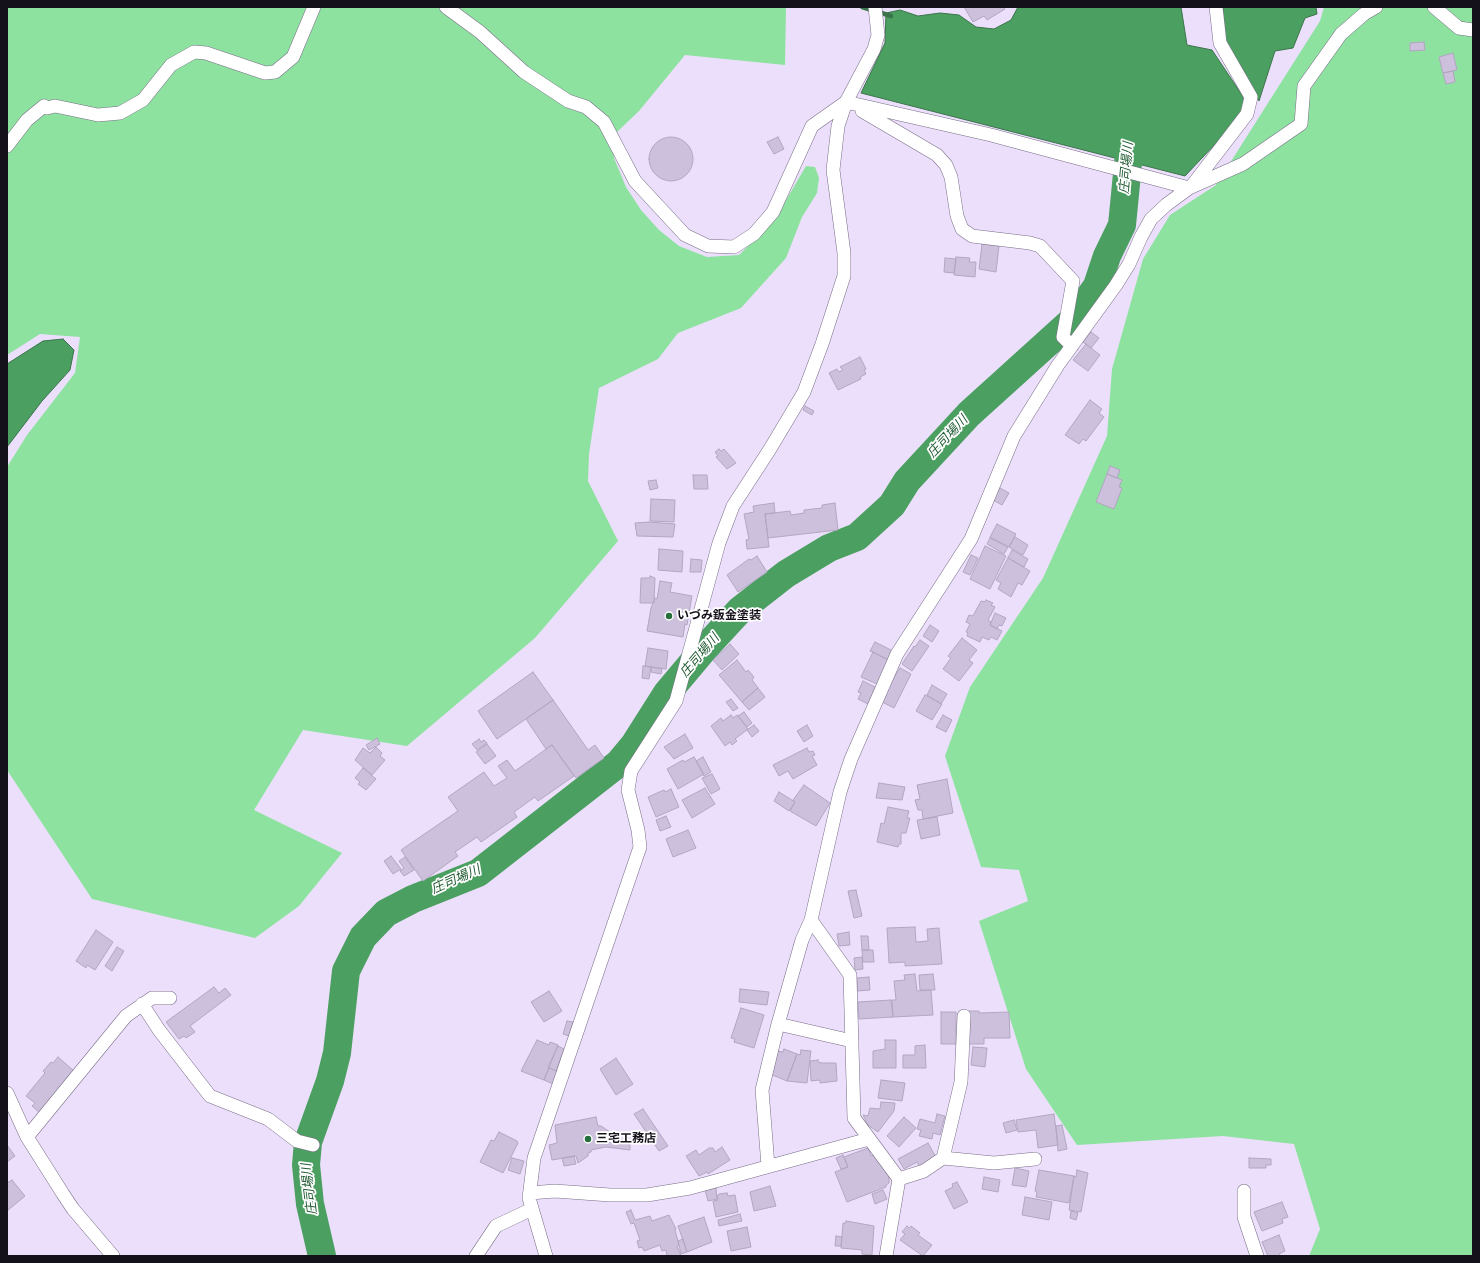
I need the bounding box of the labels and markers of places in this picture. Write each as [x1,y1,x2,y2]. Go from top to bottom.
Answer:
place label: いづみ鈑金塗装 [677,609,761,623]
marker: いづみ鈑金塗装 [664,611,674,621]
place label: 三宅工務店 [596,1132,656,1146]
marker: 三宅工務店 [583,1134,593,1144]

